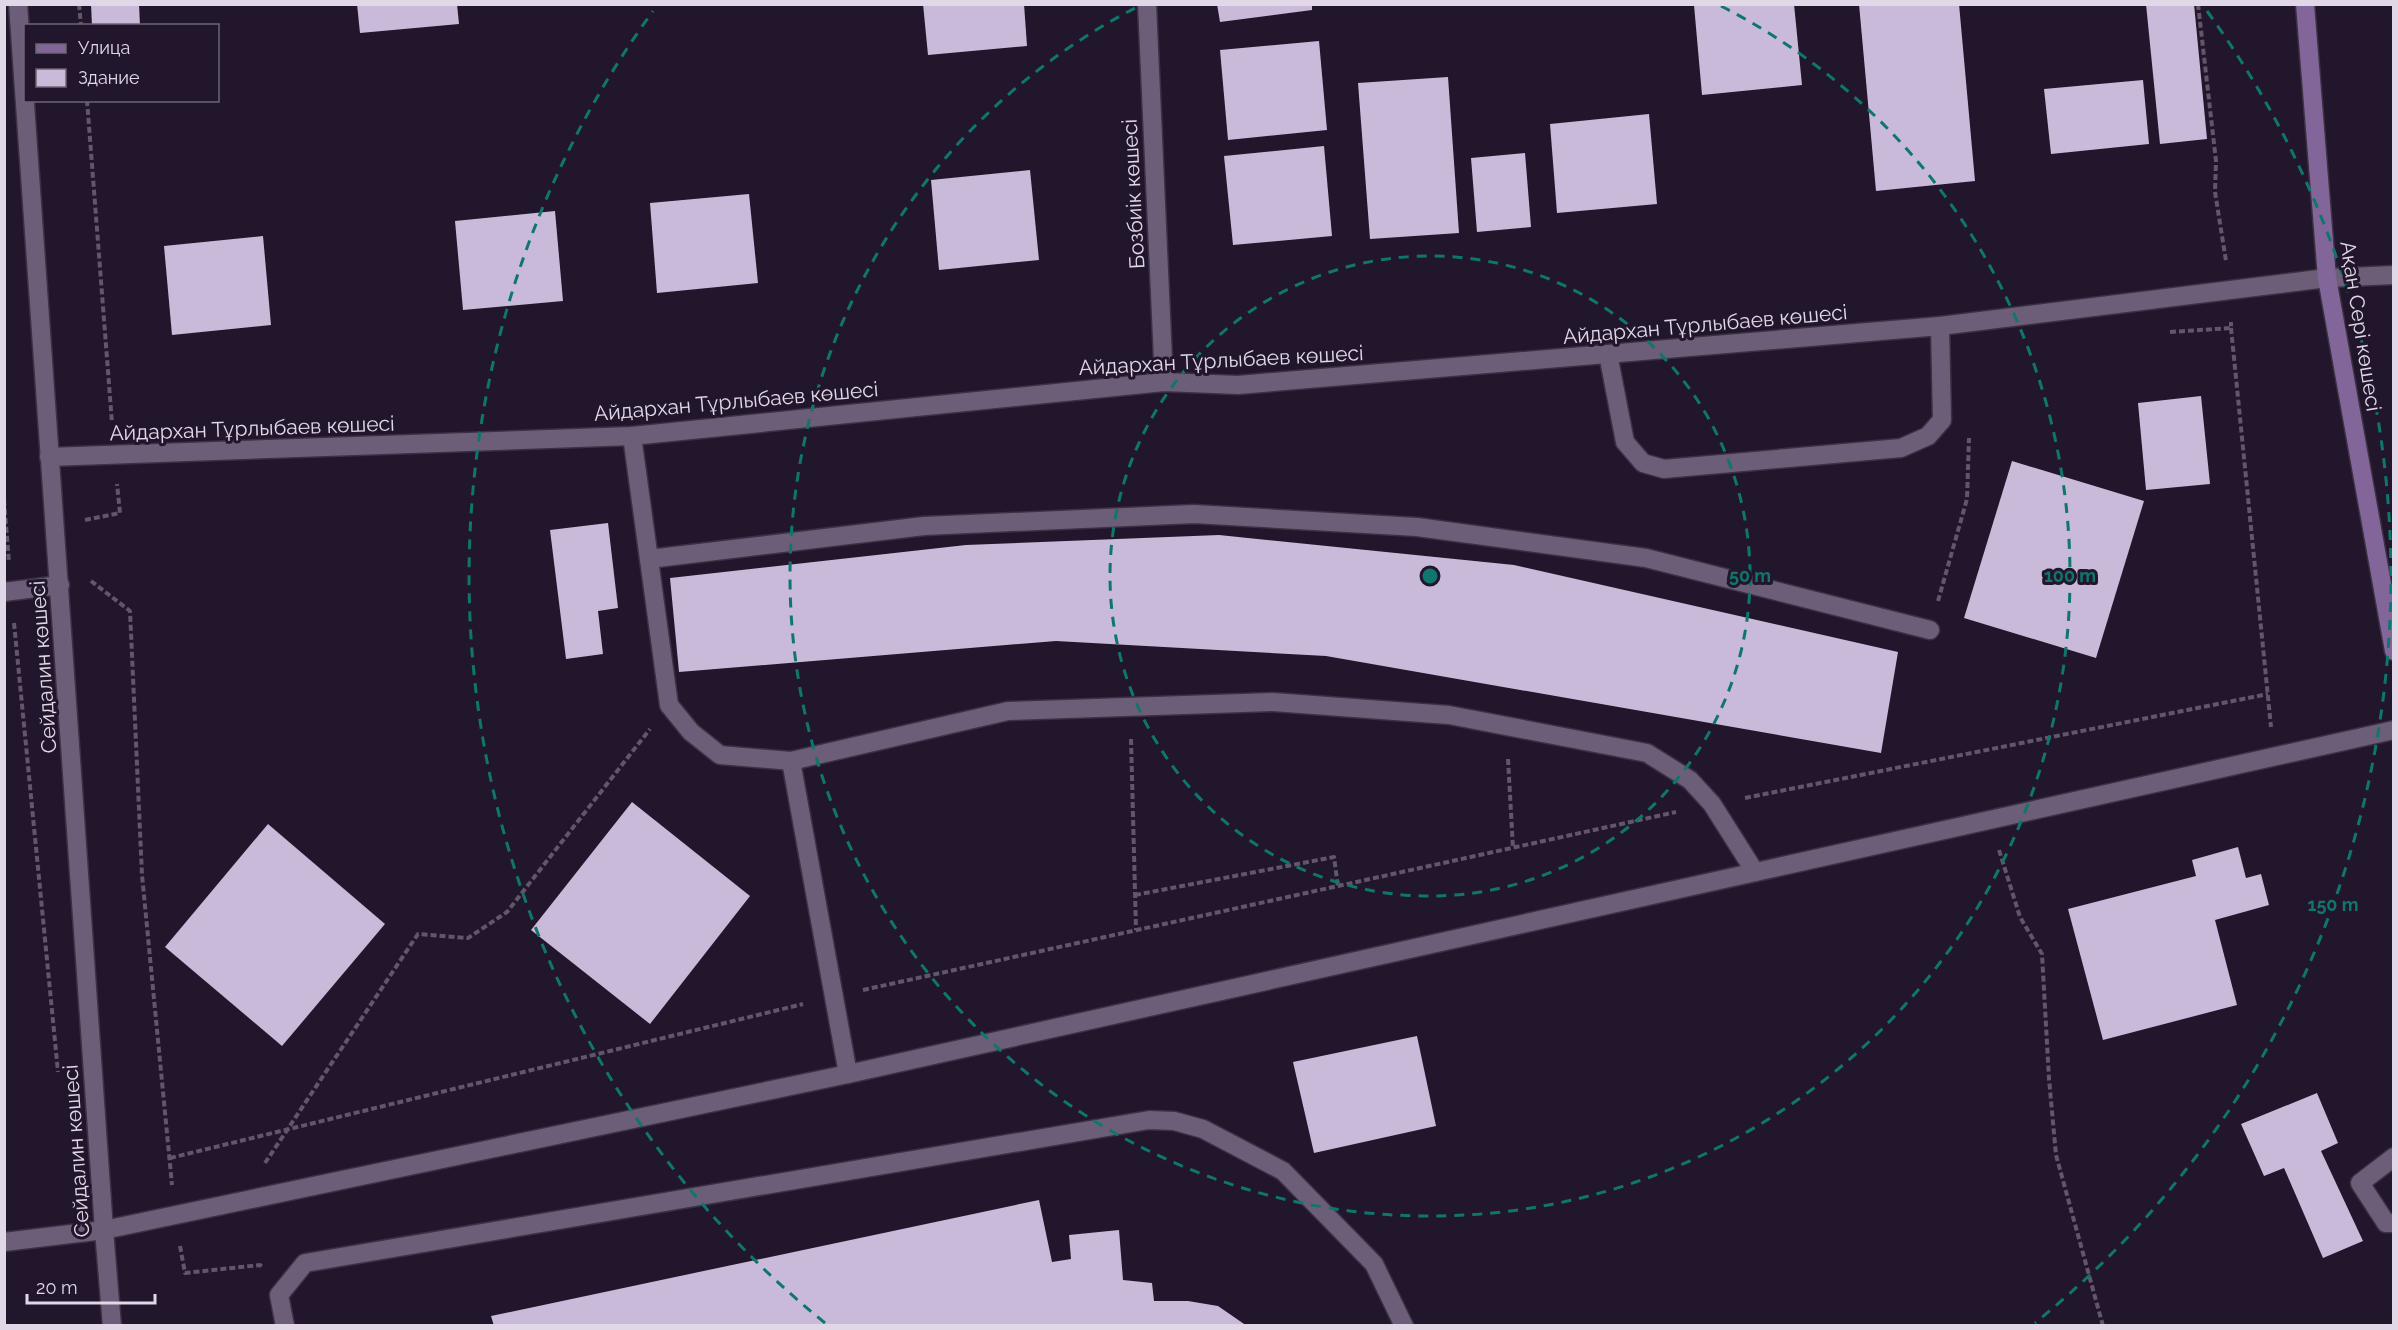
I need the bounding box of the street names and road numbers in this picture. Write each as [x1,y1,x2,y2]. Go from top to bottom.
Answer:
street label: Бозбиік көшесі [1117,118,1149,270]
street label: Ақан Сері көшесі [2335,239,2387,413]
street label: Айдархан Тұрлыбаев көшесі [1562,299,1848,349]
street label: Айдархан Тұрлыбаев көшесі [1078,340,1364,380]
street label: Айдархан Тұрлыбаев көшесі [593,376,879,426]
street label: Айдархан Тұрлыбаев көшесі [109,411,395,445]
street label: Сейдалин көшесі [25,580,61,754]
street label: Сейдалин көшесі [58,1064,94,1238]

